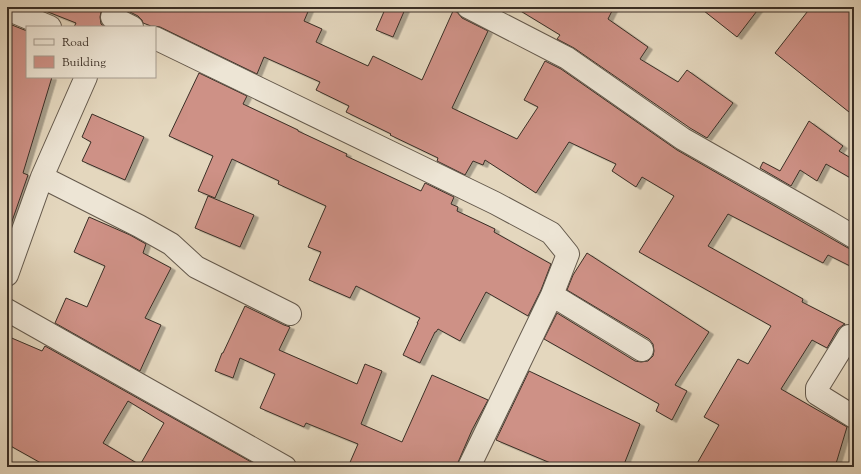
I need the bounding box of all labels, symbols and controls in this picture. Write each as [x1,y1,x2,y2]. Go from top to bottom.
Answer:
legend [26,26,156,78]
text: Road [62,34,89,52]
text: Building [62,54,106,72]

